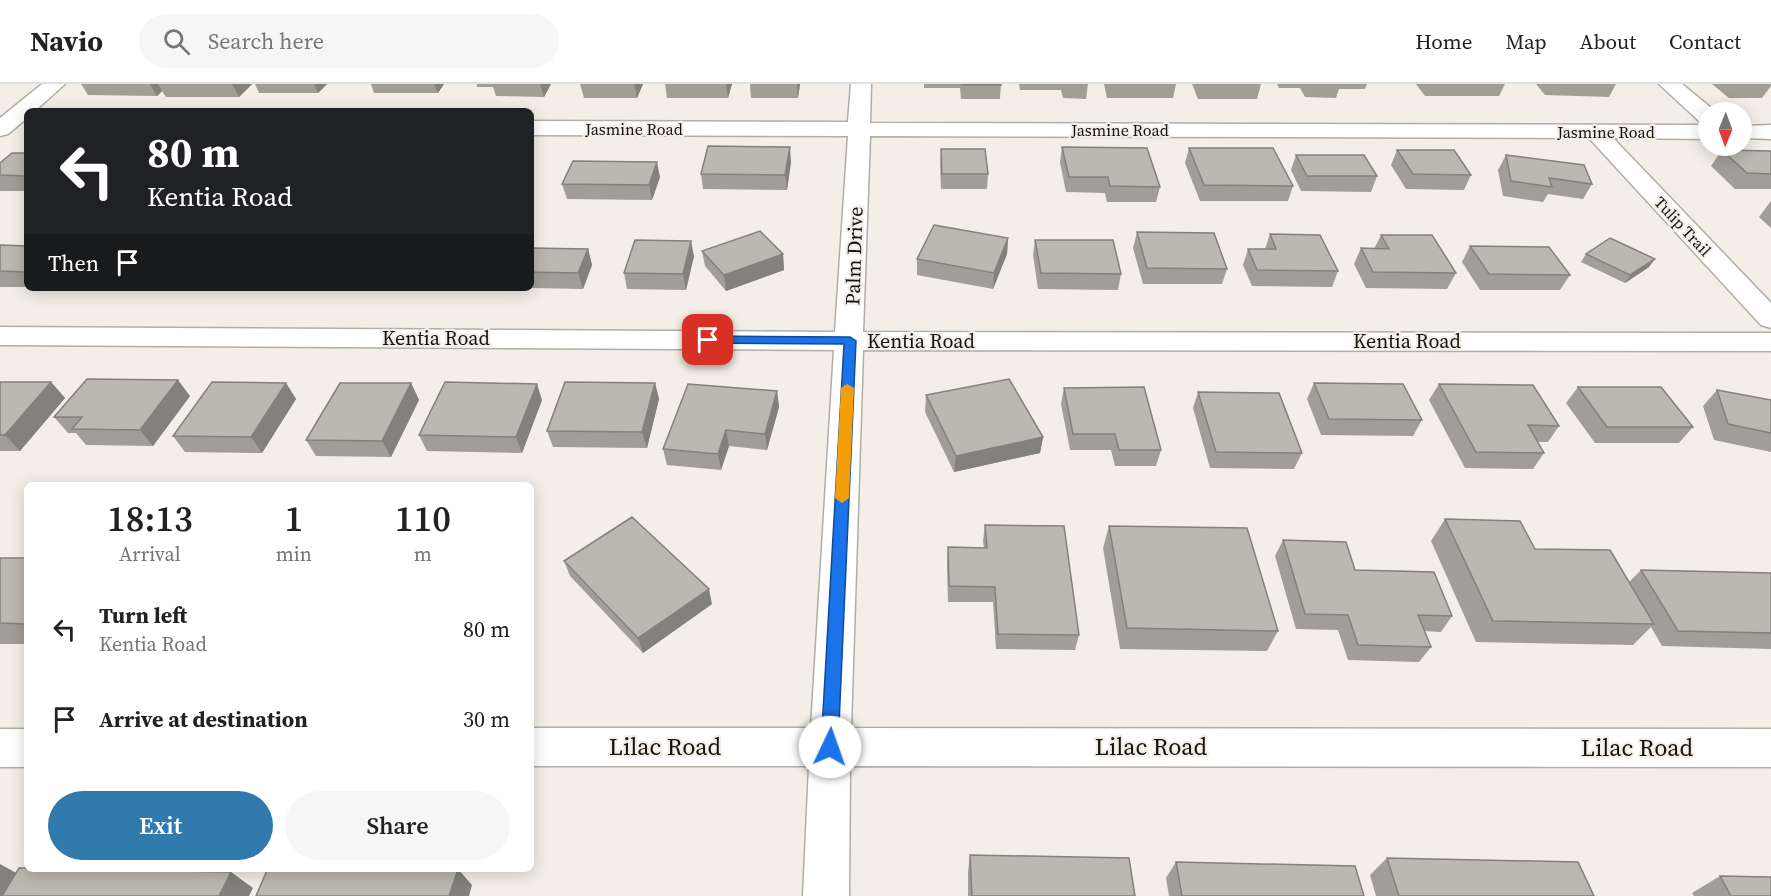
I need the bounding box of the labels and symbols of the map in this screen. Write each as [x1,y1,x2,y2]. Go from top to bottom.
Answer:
north arrow [1698,102,1752,156]
street label: Jasmine Road [584,118,683,140]
street label: Jasmine Road [1070,119,1169,141]
street label: Jasmine Road [1556,121,1655,143]
street label: Tulip Trail [1650,191,1717,261]
street label: Palm Drive [838,206,870,306]
pin [682,314,733,365]
street label: Kentia Road [382,324,491,352]
street label: Kentia Road [867,327,976,355]
street label: Kentia Road [1353,327,1462,355]
position arrow [798,715,862,779]
street label: Lilac Road [609,730,722,763]
street label: Lilac Road [1095,730,1208,763]
street label: Lilac Road [1581,731,1694,764]

